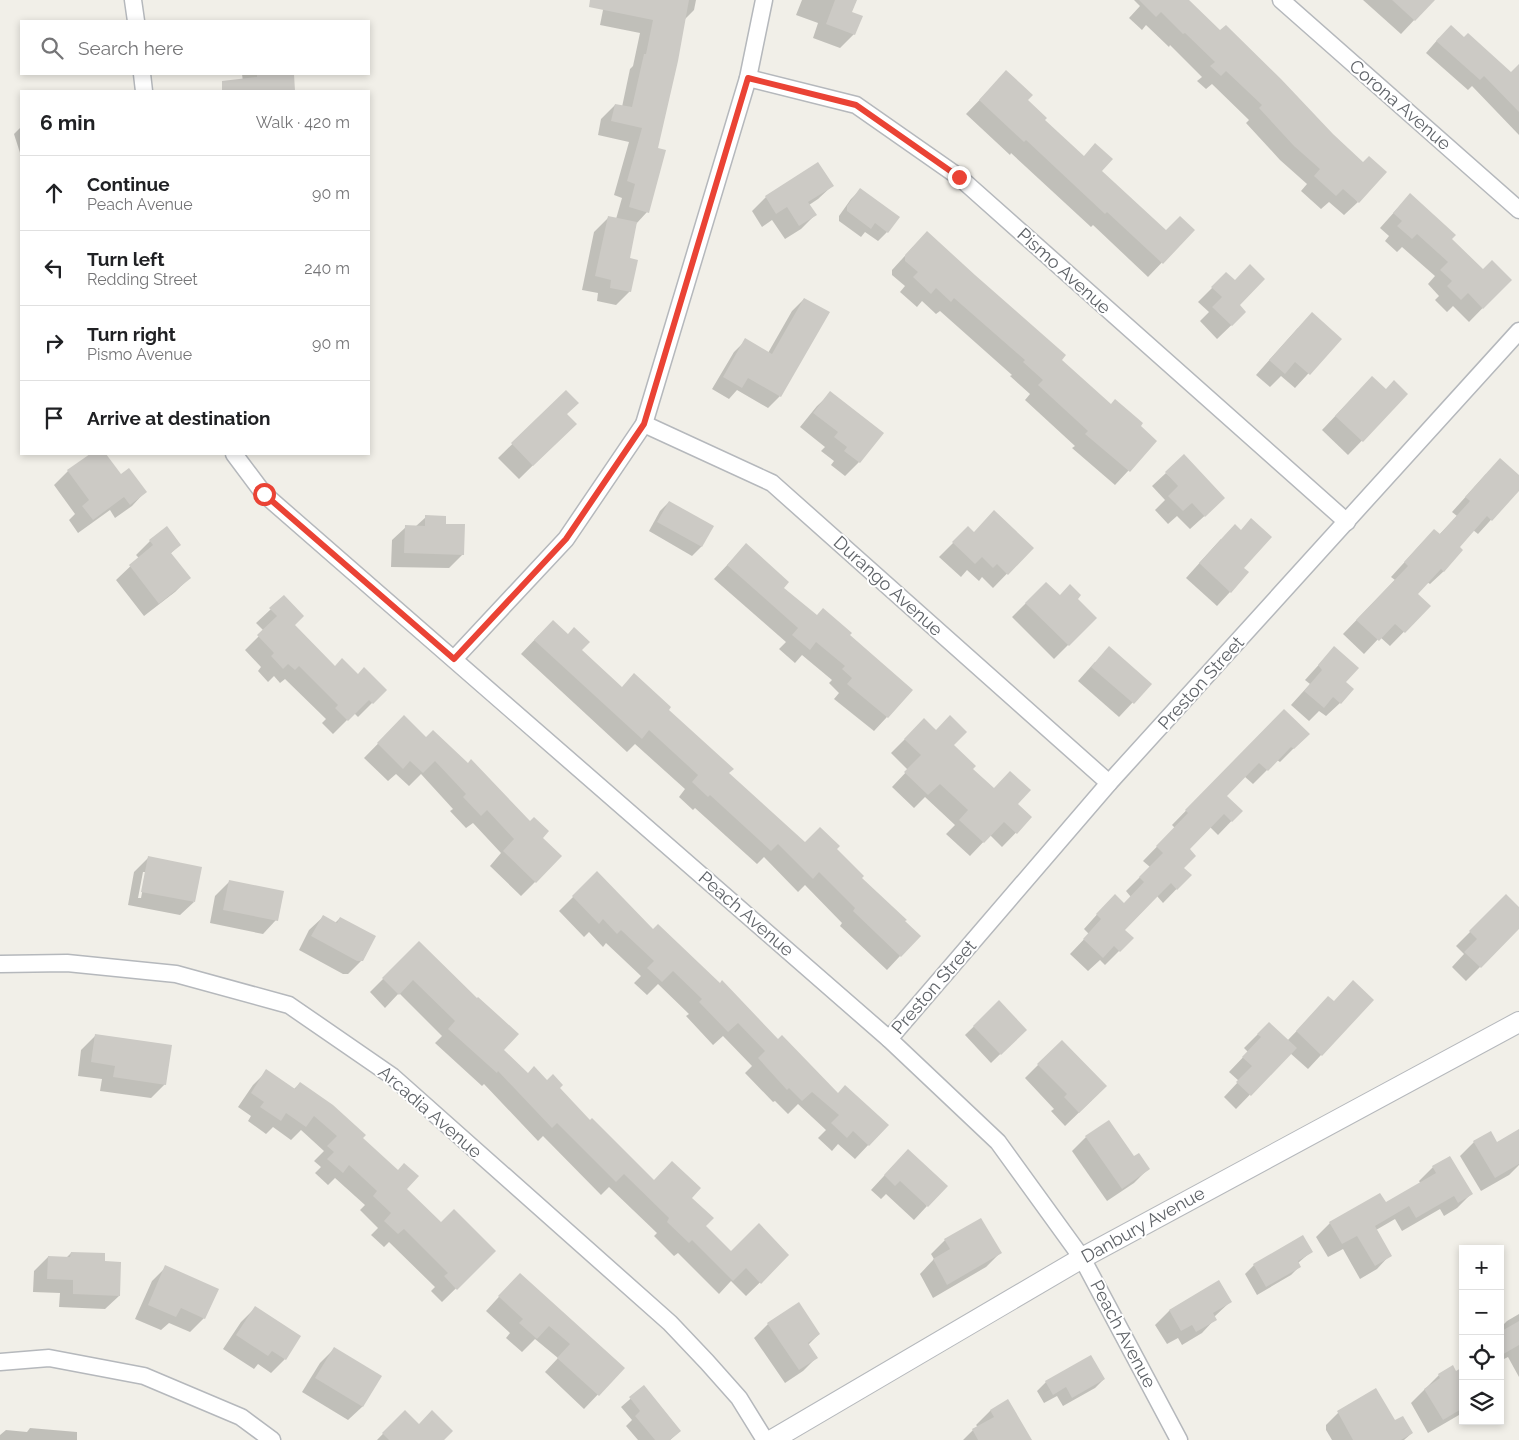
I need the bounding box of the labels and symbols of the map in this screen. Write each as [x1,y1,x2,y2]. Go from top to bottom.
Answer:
street label: Corona Avenue [1345,55,1456,155]
route end [948,166,971,189]
street label: Pismo Avenue [1013,223,1116,318]
route start [253,483,276,506]
street label: Durango Avenue [830,531,947,640]
street label: Preston Street [1153,632,1248,734]
street label: Peach Avenue [695,867,798,961]
street label: Preston Street [887,935,980,1038]
street label: Arcadia Avenue [374,1061,487,1162]
street label: Danbury Avenue [1077,1182,1208,1267]
street label: Peach Avenue [1086,1276,1161,1392]

